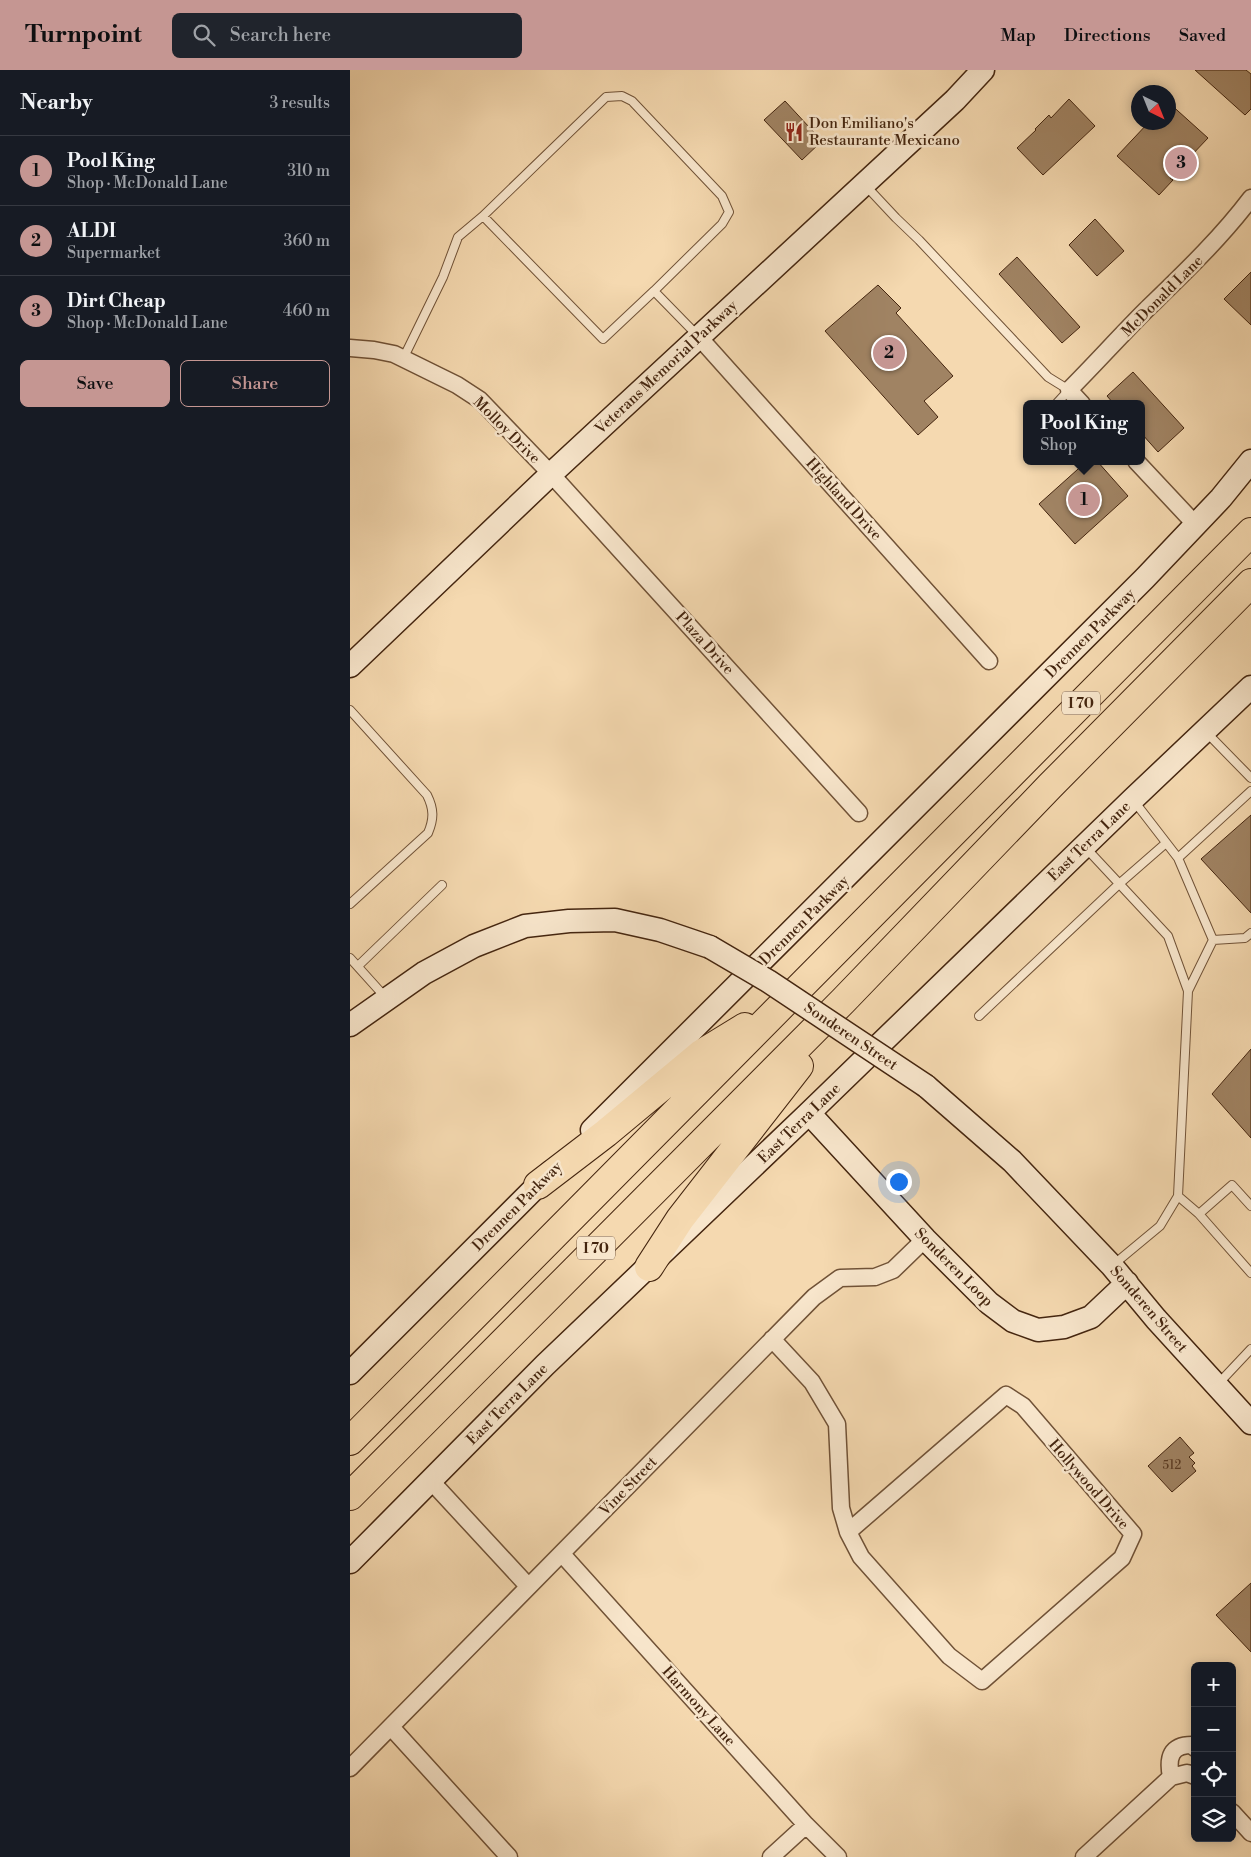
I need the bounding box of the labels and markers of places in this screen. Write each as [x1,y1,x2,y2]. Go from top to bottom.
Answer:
place label: Don Emiliano's Restaurante Mexicano [809,114,960,150]
restaurant icon: Don Emiliano's Restaurante Mexicano [783,121,805,143]
pin: 3 [1165,144,1197,182]
pin: 2 [873,334,905,372]
pin: 1 [1068,481,1100,519]

